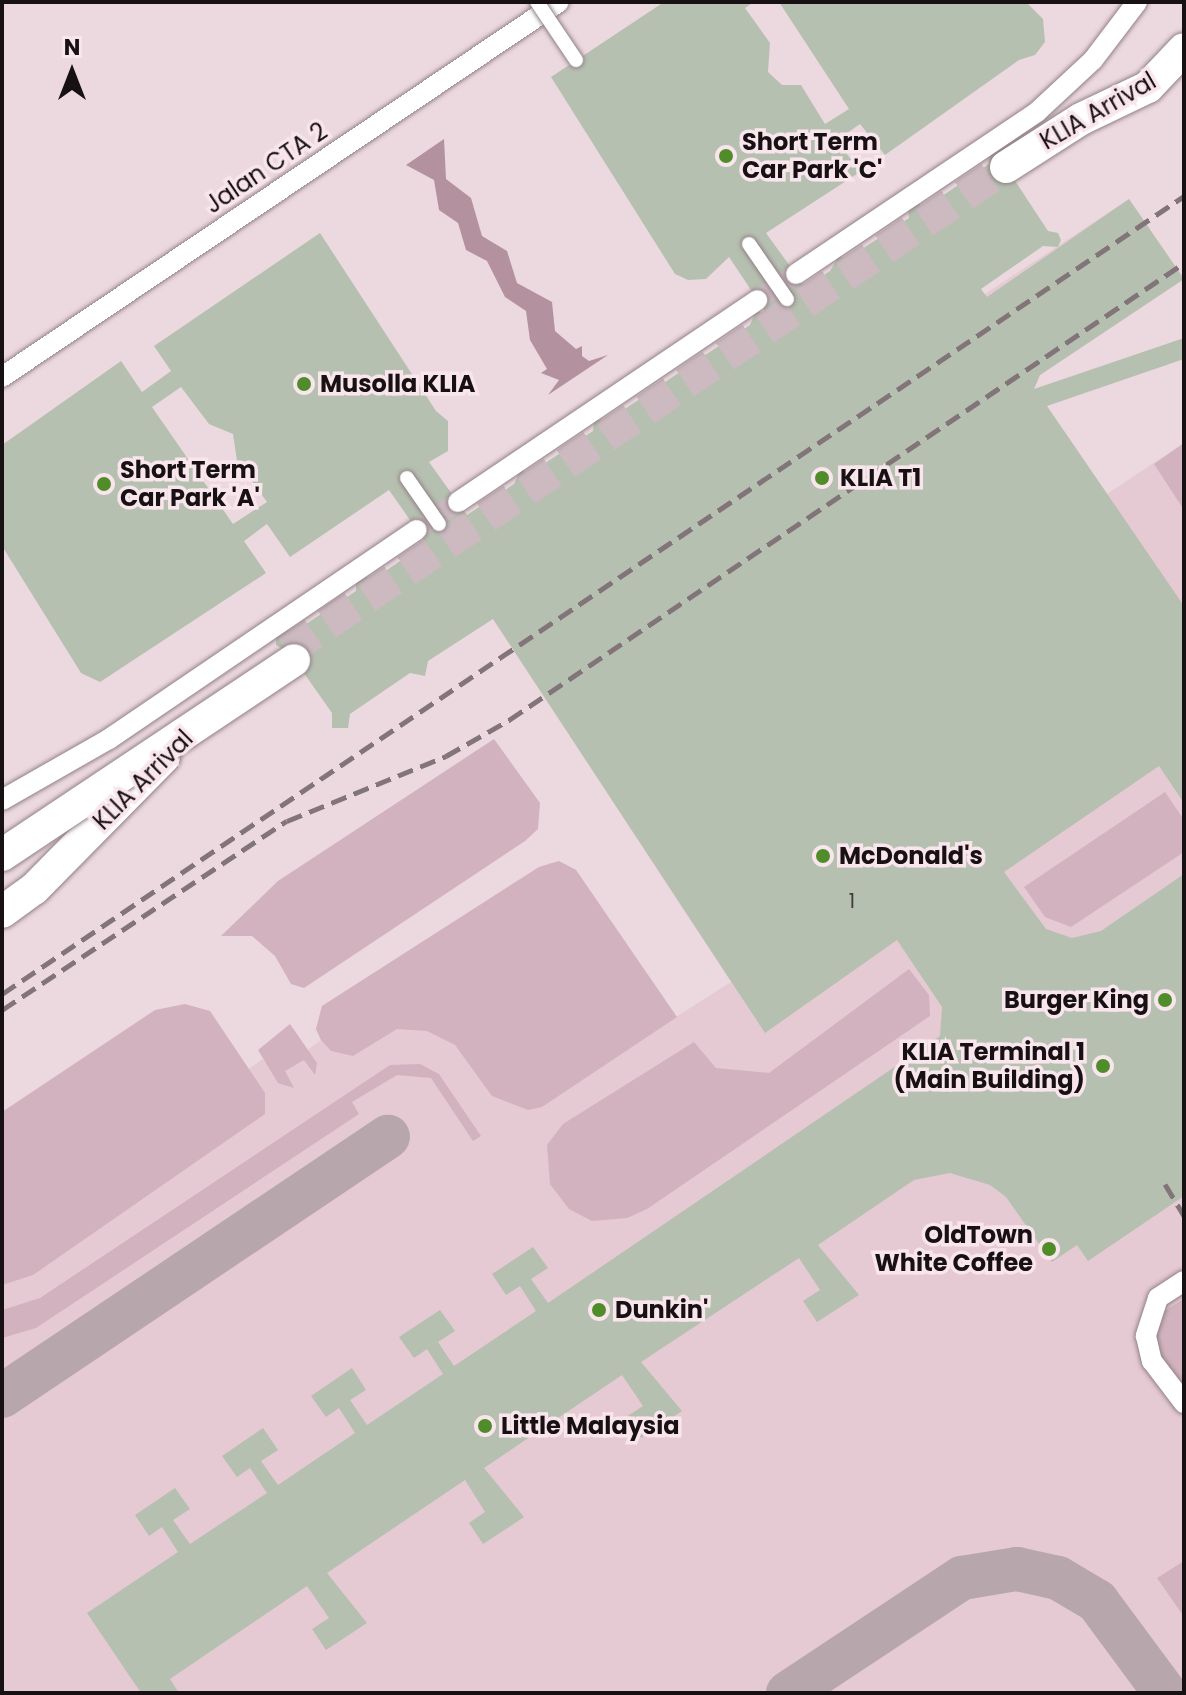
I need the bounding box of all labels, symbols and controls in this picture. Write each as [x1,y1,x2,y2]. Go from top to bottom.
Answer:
north arrow [32,32,112,112]
text: N [64,32,80,63]
street label: KLIA Arrival [1035,66,1161,156]
street label: Jalan CTA 2 [200,117,332,219]
place label: Short Term Car Park 'C' [742,128,882,184]
marker: Short Term Car Park 'C' [717,147,735,165]
place label: Musolla KLIA [320,370,475,398]
marker: Musolla KLIA [295,375,313,393]
place label: Short Term Car Park 'A' [120,456,260,512]
place label: KLIA T1 [840,464,921,492]
marker: KLIA T1 [811,467,833,489]
marker: Short Term Car Park 'A' [95,475,113,493]
street label: KLIA Arrival [87,724,199,836]
place label: McDonald's [839,842,983,870]
marker: McDonald's [814,847,832,865]
house number: 1 [849,889,855,913]
place label: Burger King [1004,986,1149,1014]
marker: Burger King [1156,991,1174,1009]
place label: KLIA Terminal 1 (Main Building) [893,1038,1085,1094]
marker: KLIA Terminal 1 (Main Building) [1092,1055,1114,1077]
place label: OldTown White Coffee [874,1221,1033,1277]
marker: OldTown White Coffee [1040,1240,1058,1258]
place label: Dunkin' [615,1296,708,1324]
marker: Dunkin' [590,1301,608,1319]
place label: Little Malaysia [501,1412,680,1440]
marker: Little Malaysia [476,1417,494,1435]

